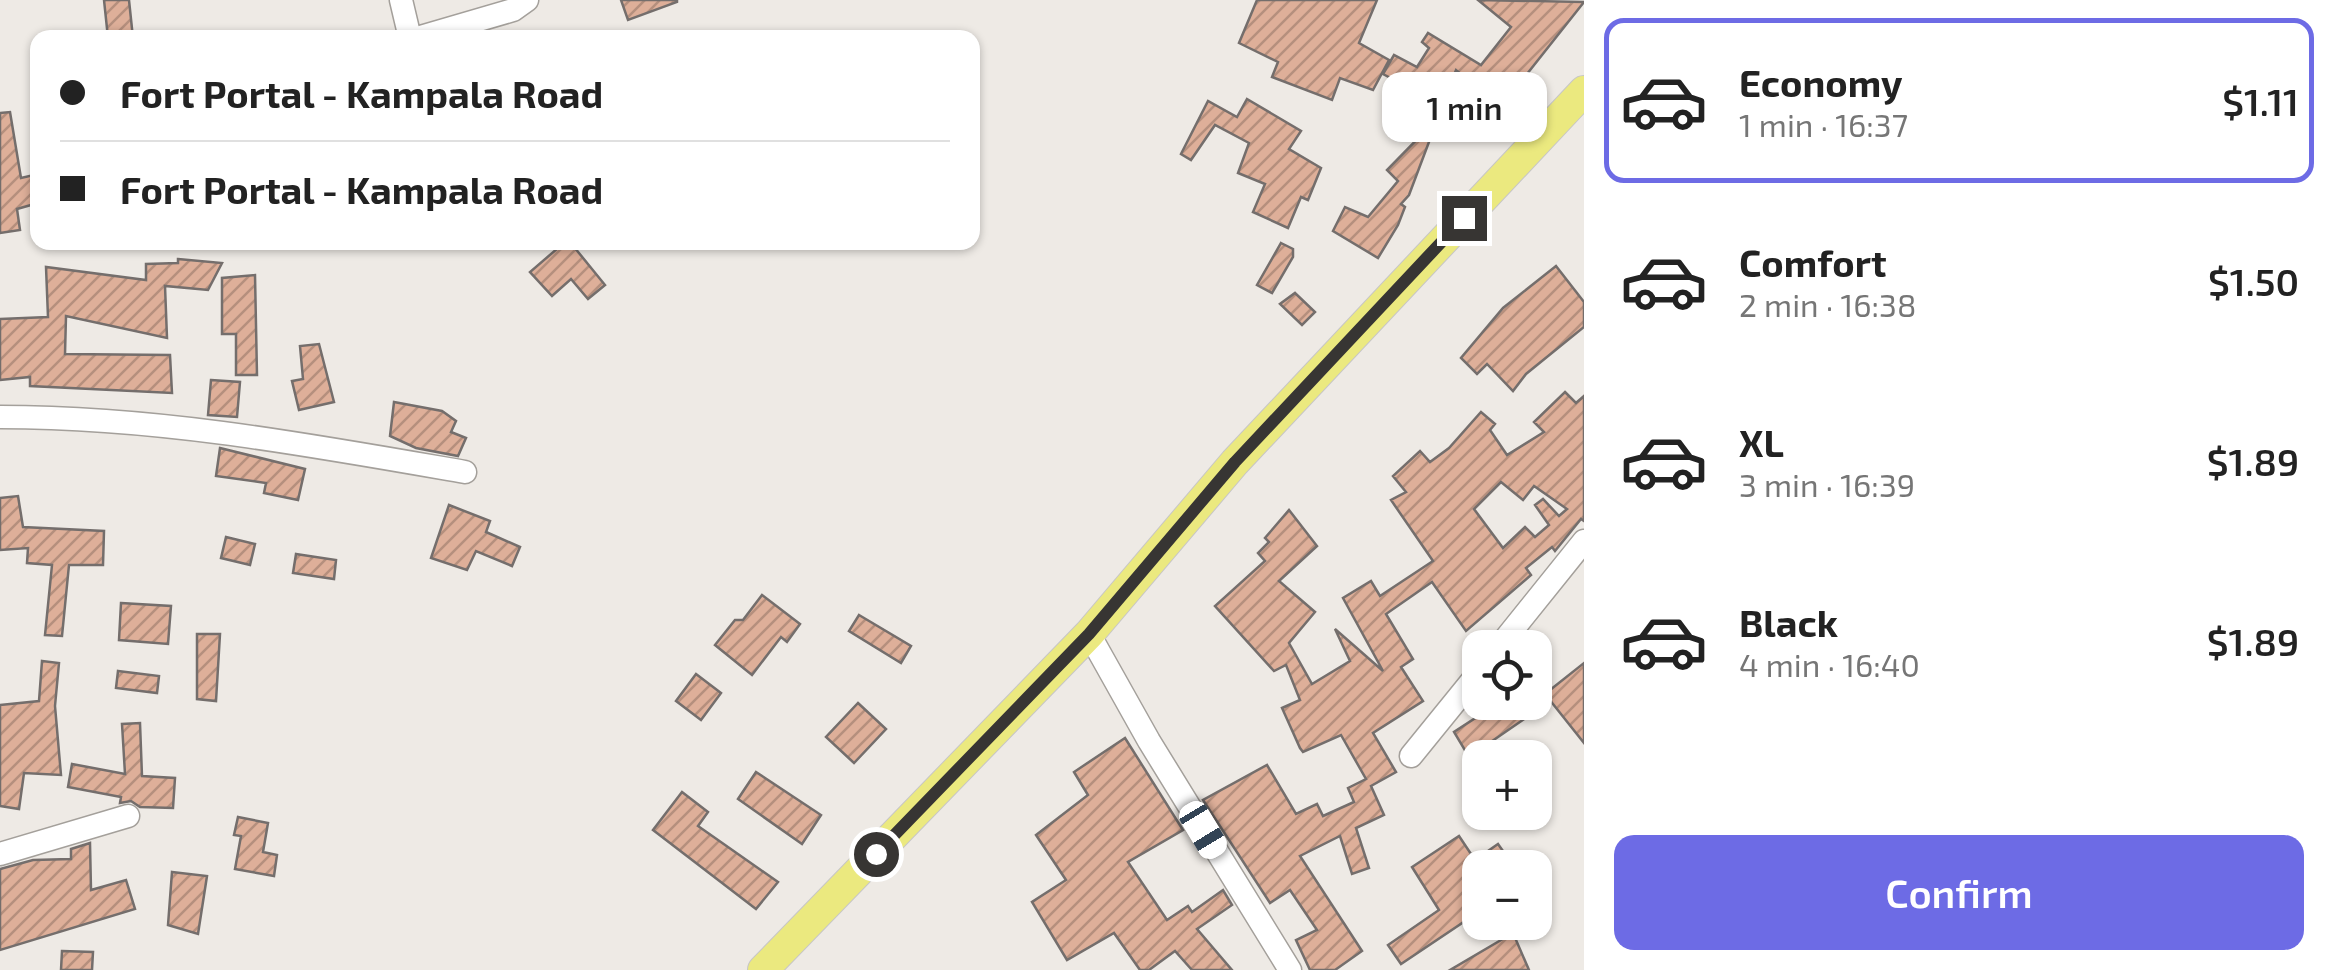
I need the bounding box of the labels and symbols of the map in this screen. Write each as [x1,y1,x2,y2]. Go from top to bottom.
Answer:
callout: 1 min [1382,73,1546,143]
route end [1442,196,1487,241]
car [1175,797,1231,863]
route start [854,832,899,877]

